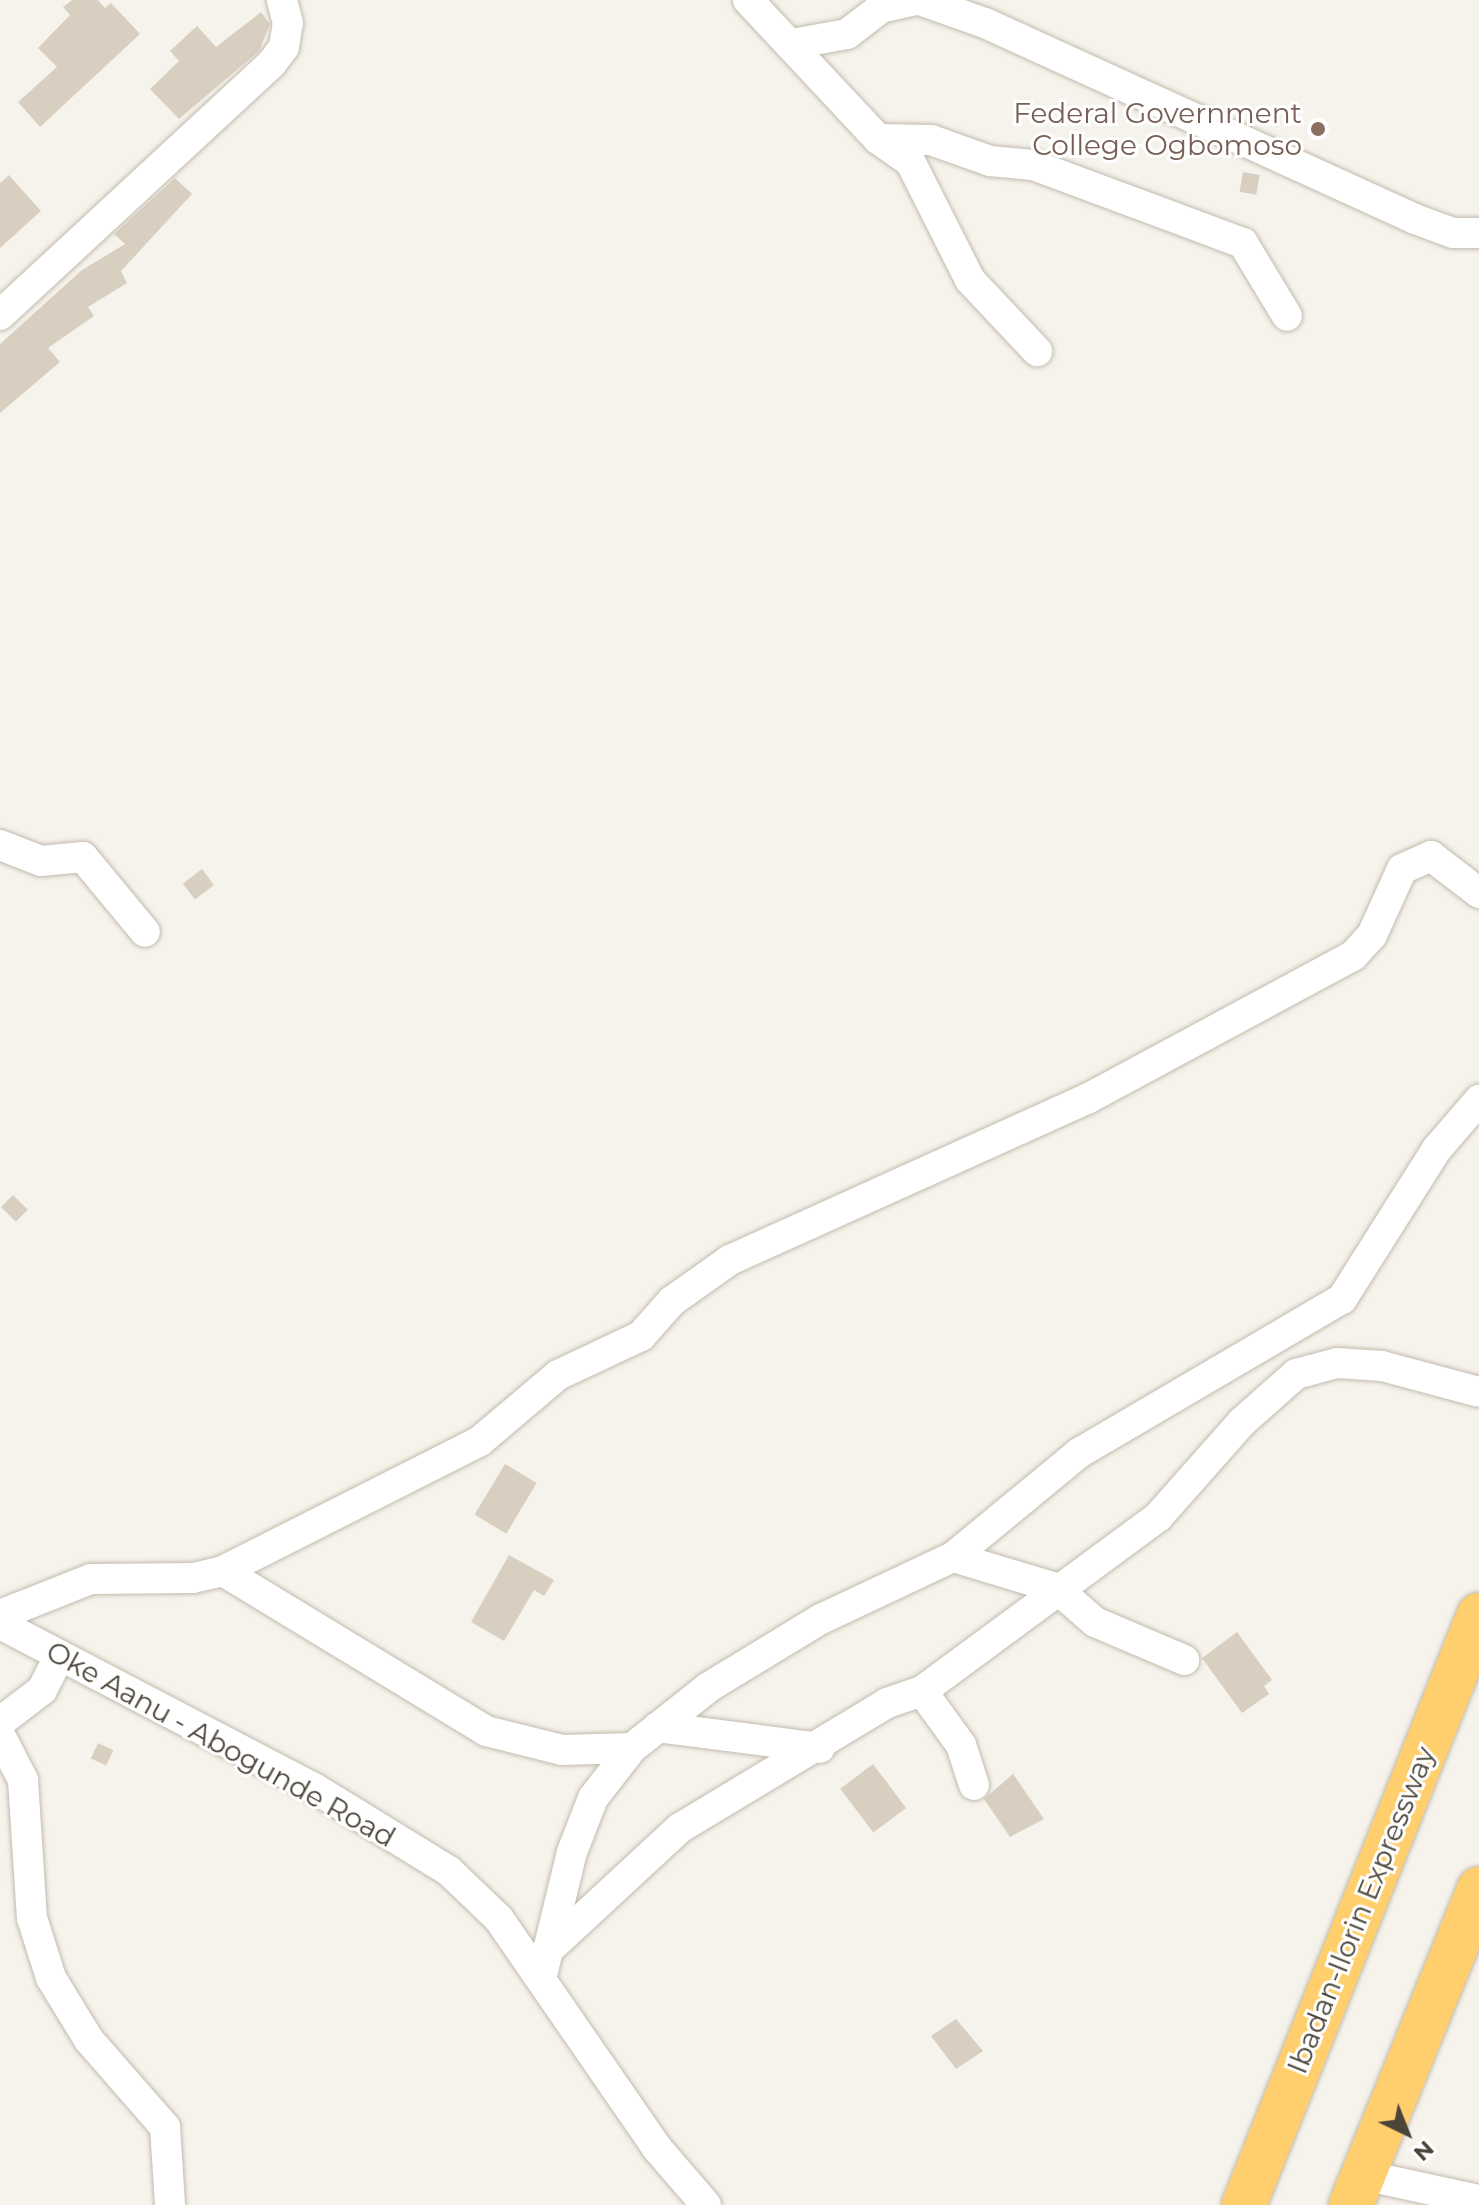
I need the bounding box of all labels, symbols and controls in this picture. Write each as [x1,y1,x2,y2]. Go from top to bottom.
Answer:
place label: Federal Government College Ogbomoso [1013,96,1302,162]
marker: Federal Government College Ogbomoso [1309,120,1327,138]
street label: Oke Aanu - Abogunde Road [41,1634,401,1854]
street label: Ibadan-Ilorin Expressway [1280,1742,1442,2078]
north arrow [1367,2093,1447,2173]
text: N [1408,2135,1439,2167]

